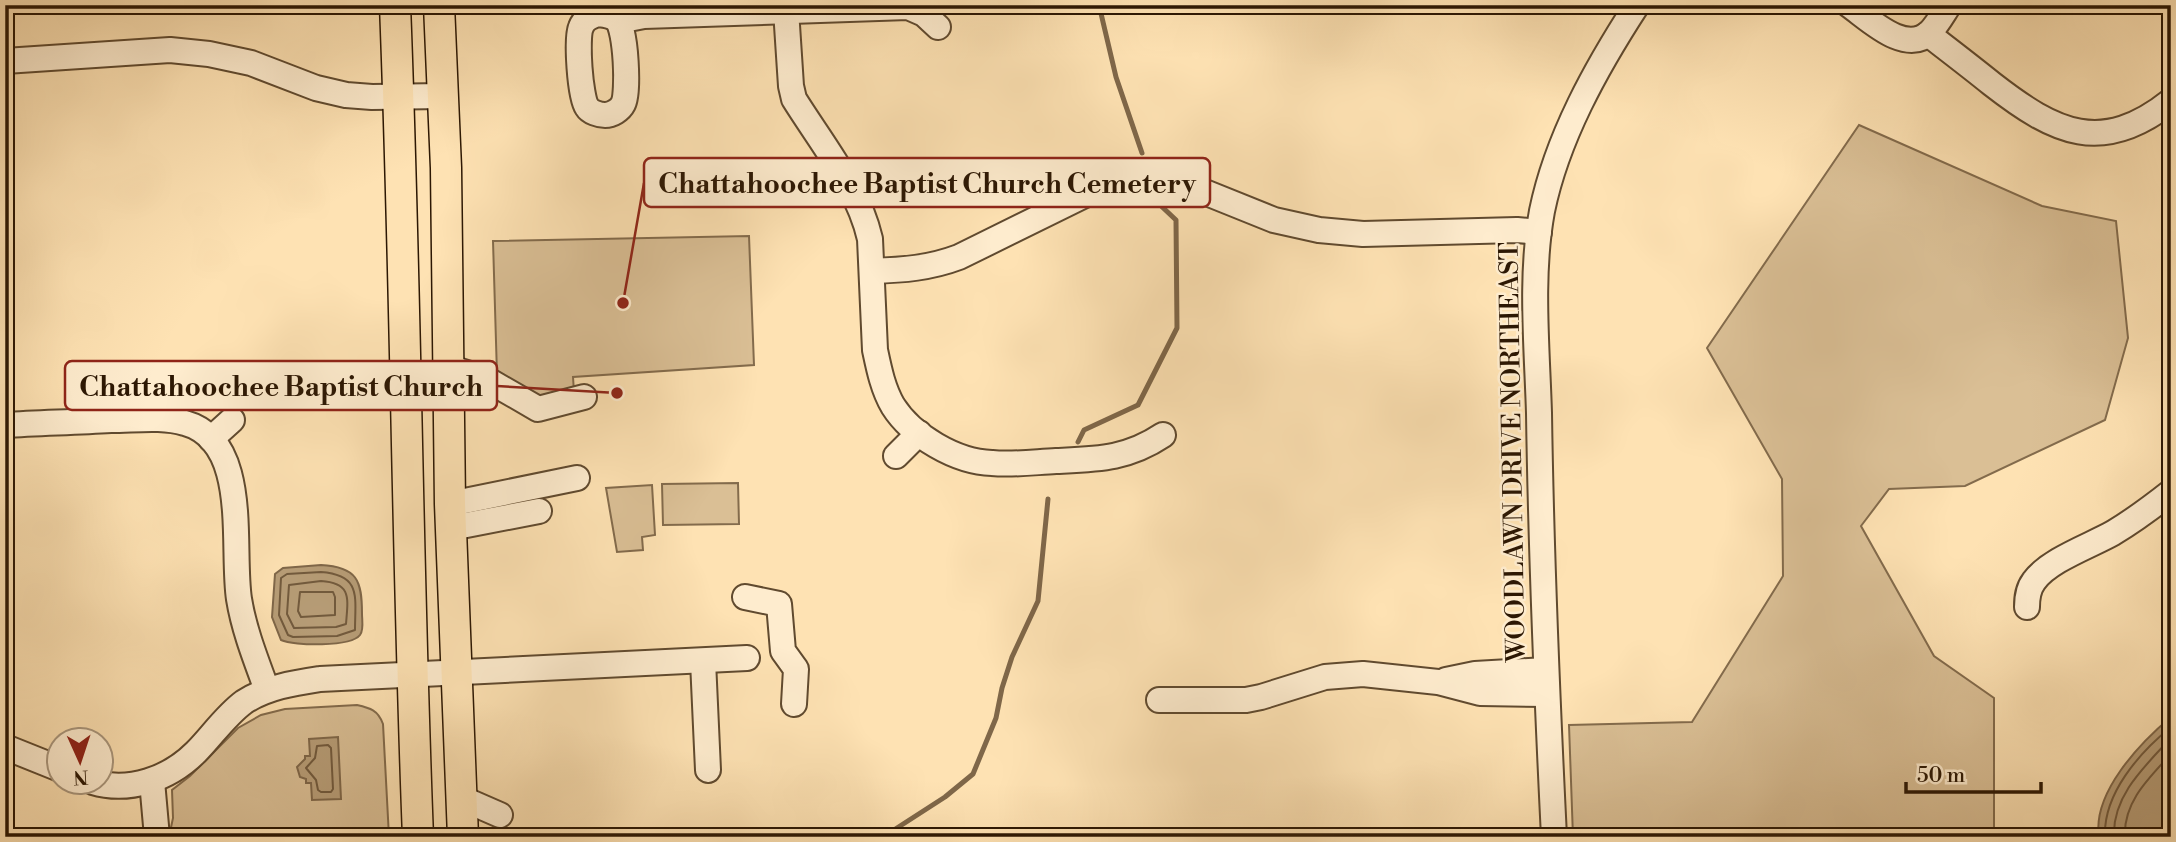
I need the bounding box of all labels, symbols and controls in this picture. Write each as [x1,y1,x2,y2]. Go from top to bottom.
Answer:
callout: Chattahoochee Baptist Church Cemetery [644,158,1210,207]
text: Chattahoochee Baptist Church Cemetery [658,167,1197,202]
street label: WOODLAWN DRIVE NORTHEAST [1493,242,1533,663]
callout: Chattahoochee Baptist Church [65,361,497,410]
text: Chattahoochee Baptist Church [79,370,483,405]
north arrow [46,726,116,796]
scale bar [1906,751,2041,795]
text: 50 m [1917,763,1965,789]
text: N [73,765,89,789]

